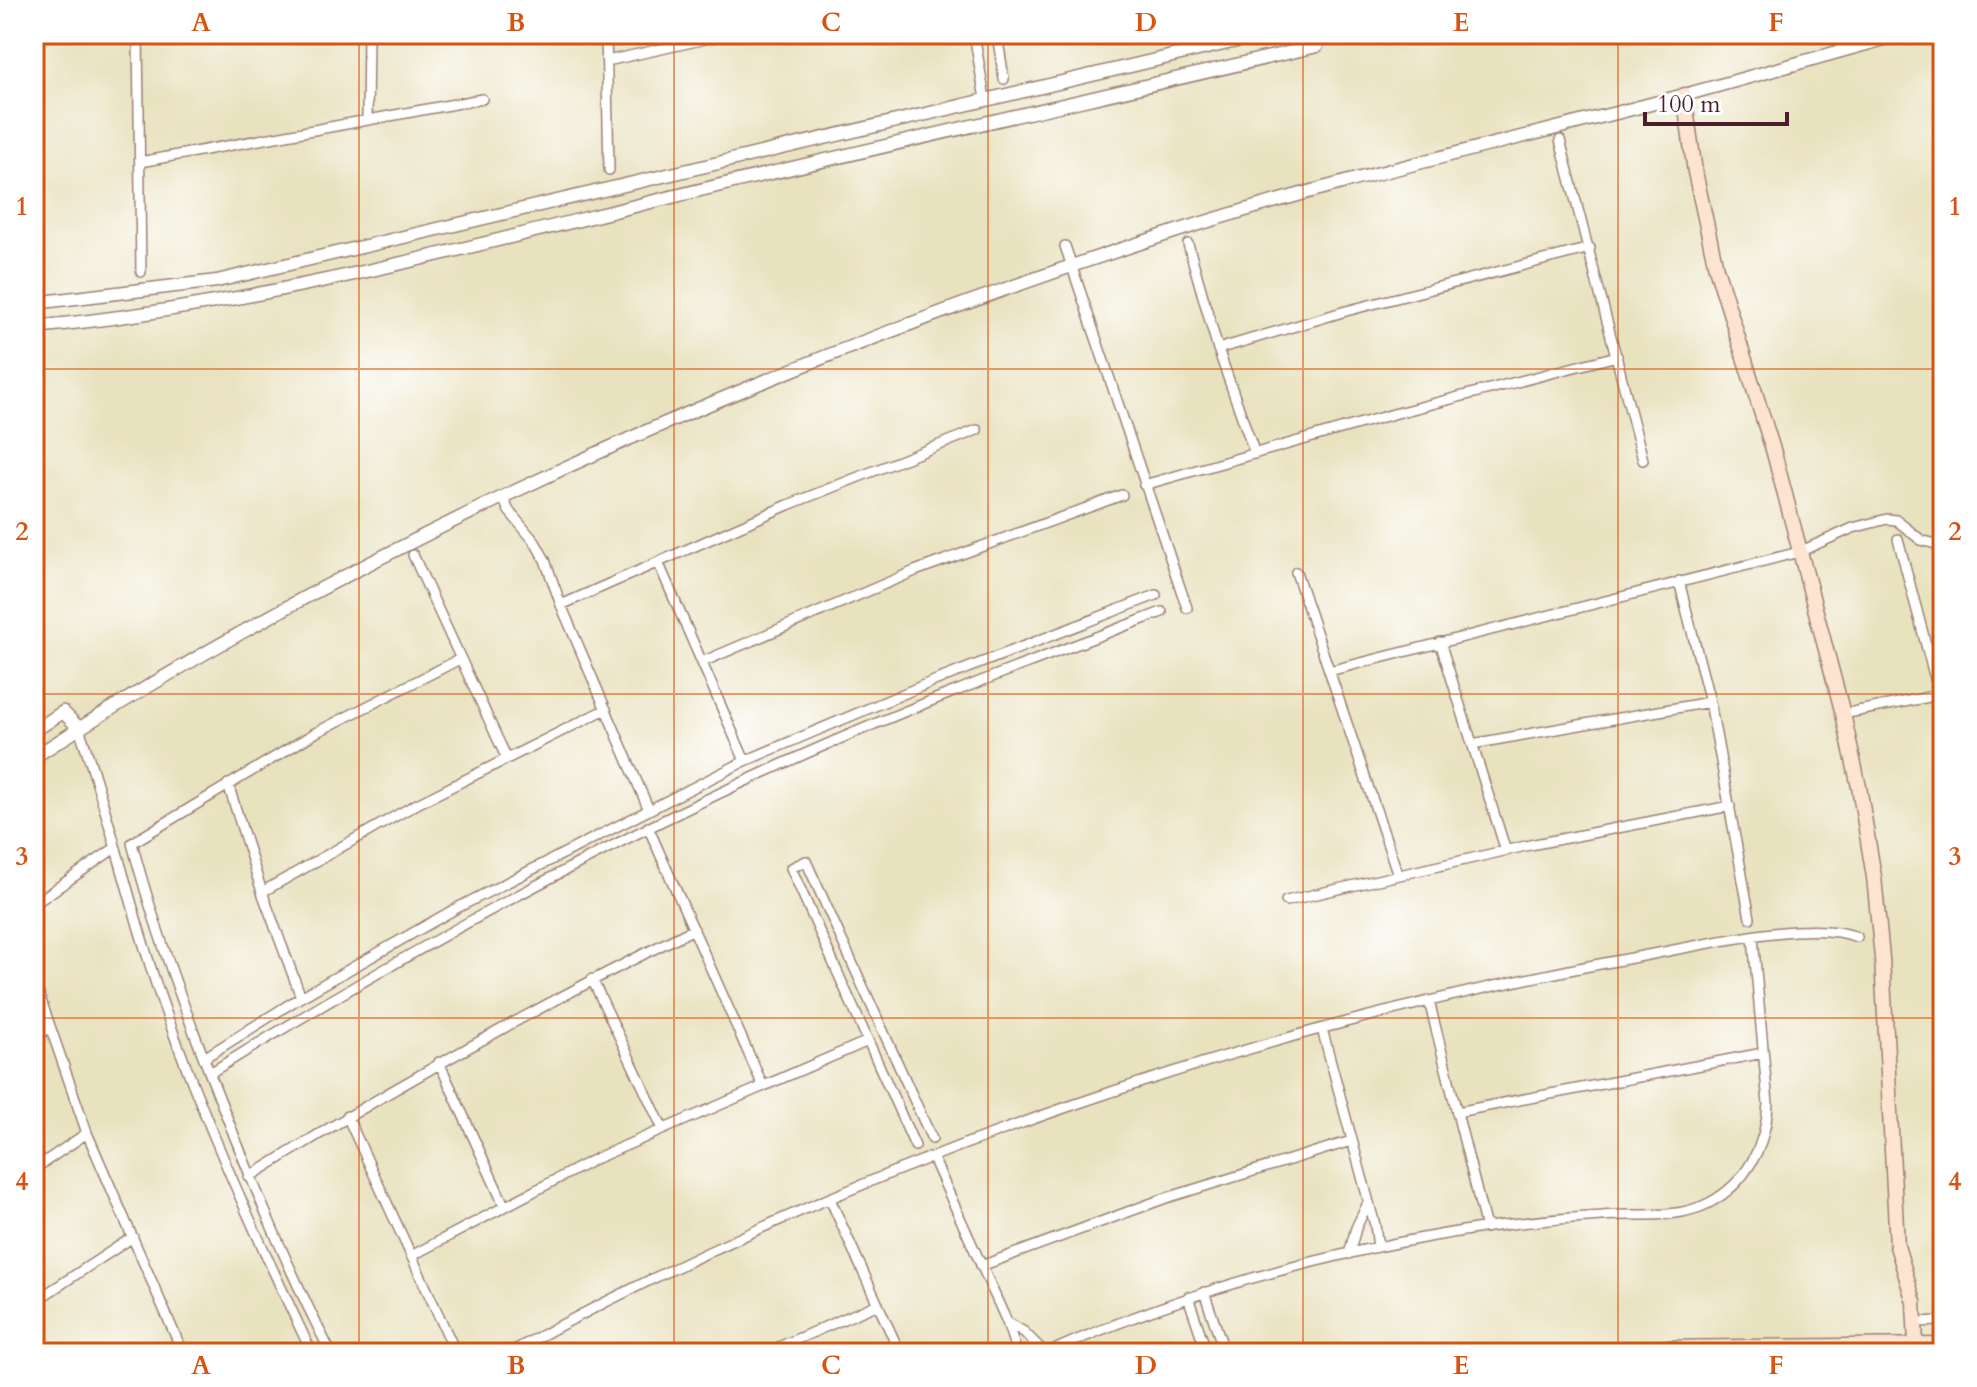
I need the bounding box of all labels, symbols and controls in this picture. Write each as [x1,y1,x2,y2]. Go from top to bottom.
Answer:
text: A [191,5,211,40]
text: B [507,5,525,40]
text: C [821,5,841,40]
text: D [1135,5,1157,40]
text: E [1453,5,1469,40]
text: F [1768,5,1784,40]
scale bar [1645,76,1787,126]
text: 100 m [1657,88,1721,121]
text: 1 [15,189,29,224]
text: 1 [1948,189,1962,224]
text: 2 [15,514,29,549]
text: 2 [1948,514,1962,549]
text: 3 [15,839,29,874]
text: 3 [1948,839,1962,874]
text: 4 [15,1164,29,1199]
text: 4 [1948,1164,1962,1199]
text: A [191,1348,211,1383]
text: B [507,1348,525,1383]
text: C [821,1348,841,1383]
text: D [1135,1348,1157,1383]
text: E [1453,1348,1469,1383]
text: F [1768,1348,1784,1383]

